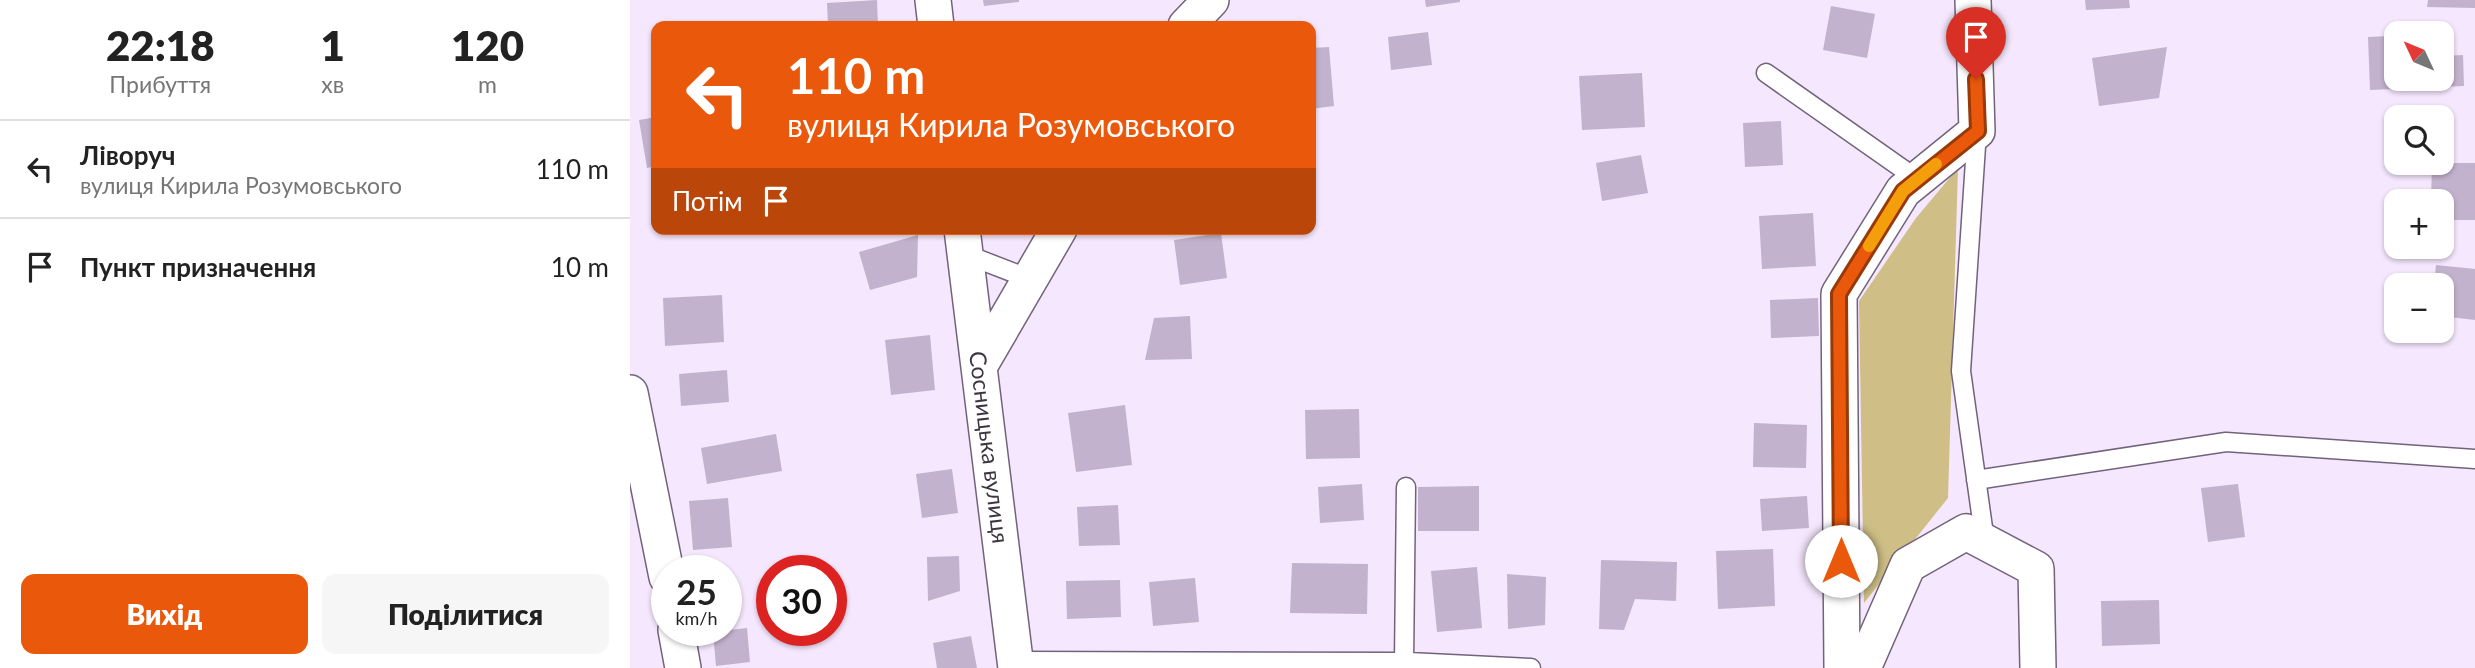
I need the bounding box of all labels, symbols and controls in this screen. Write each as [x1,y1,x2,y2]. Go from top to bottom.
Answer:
pin [1946,7,2006,79]
icon: arrive [1957,18,1995,56]
text: 22:18 [106,20,215,70]
text: 1 [321,20,345,70]
text: 120 [451,20,524,70]
north arrow [2384,21,2454,91]
map controls [2384,21,2454,343]
text: 110 m [787,46,925,104]
icon: left [672,49,763,140]
text: Прибуття [109,70,211,98]
text: хв [321,70,344,98]
text: m [478,70,497,98]
text: вулиця Кирила Розумовського [787,105,1235,144]
button: search [2384,105,2454,175]
text: Ліворуч [80,139,176,171]
icon: left [21,150,59,188]
text: 110 m [536,153,609,185]
text: вулиця Кирила Розумовського [80,171,402,199]
icon: arrive [757,182,795,220]
text: Потім [672,185,743,217]
button: + [2384,189,2454,259]
icon: arrive [21,248,59,286]
text: Пункт призначення [80,251,316,283]
text: 10 m [551,251,609,283]
button: − [2384,273,2454,343]
street label: Сосницька вулиця [964,350,1016,545]
position arrow [1804,524,1878,598]
speed limit sign: 30 [756,555,847,646]
text: 25 [676,570,717,612]
button: Вихід [21,574,308,654]
button: Поділитися [322,574,609,654]
text: km/h [675,607,718,629]

